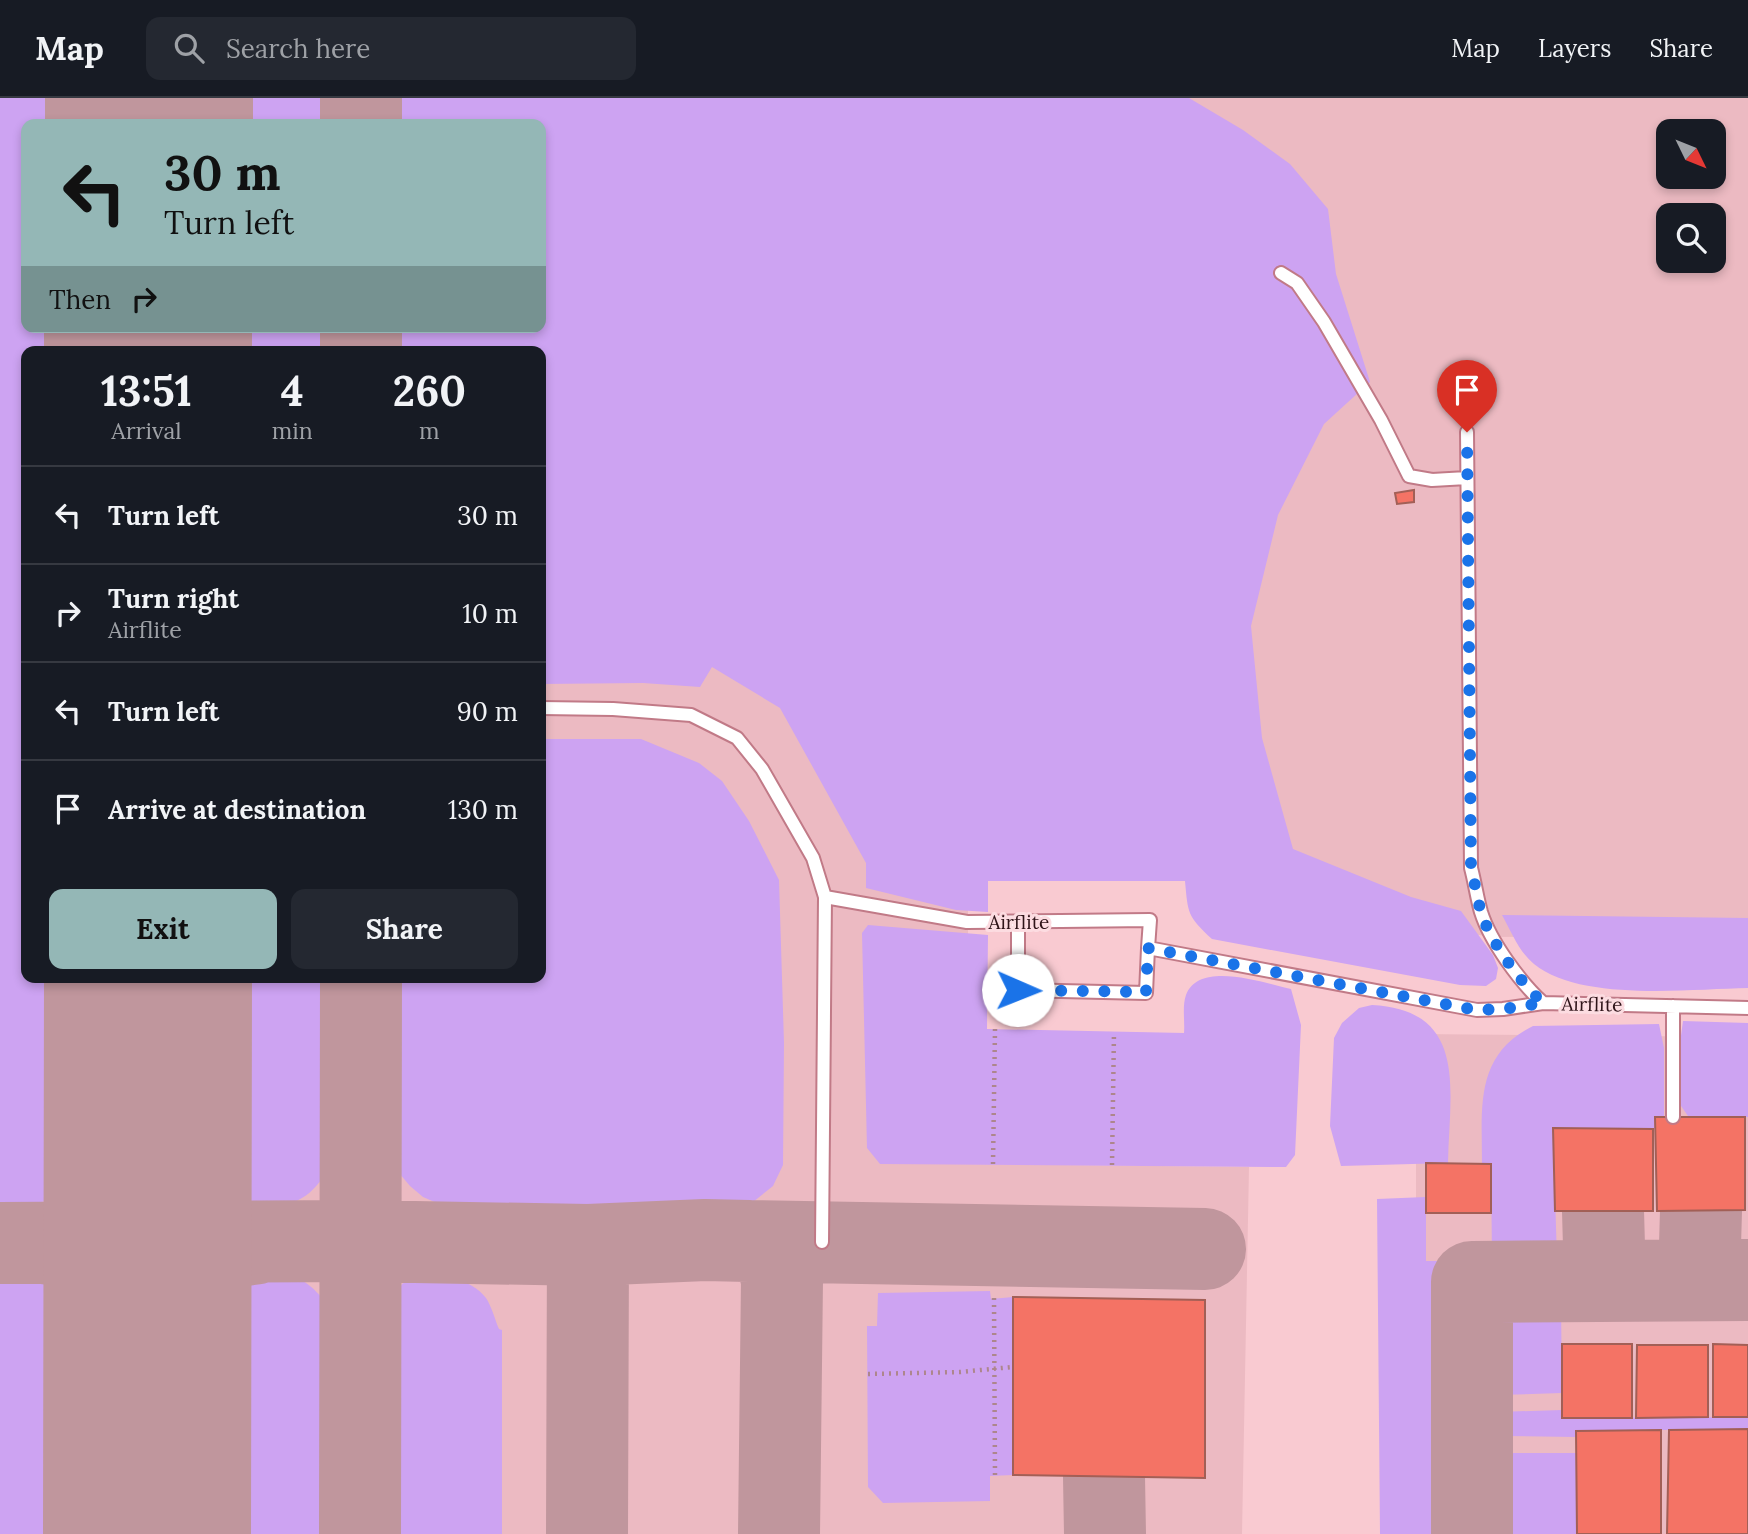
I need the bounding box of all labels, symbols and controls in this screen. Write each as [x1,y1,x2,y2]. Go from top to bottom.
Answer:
search box [146,17,636,80]
text: Map [35,27,104,69]
icon: search [170,29,208,67]
text: Search here [226,32,370,65]
text: Map [1451,33,1500,64]
text: Layers [1538,33,1611,64]
text: Share [1649,33,1713,64]
north arrow [1656,119,1726,189]
map controls [1656,119,1726,273]
text: 30 m [164,141,281,203]
icon: left [49,147,140,238]
text: Turn left [164,202,294,243]
button: search [1656,203,1726,273]
icon: right [125,280,163,318]
text: Then [49,283,111,316]
pin [1437,360,1497,432]
text: 13:51 [101,364,192,418]
text: 4 [281,364,304,418]
text: 260 [393,364,466,418]
icon: arrive [1448,371,1486,409]
text: Arrival [111,416,182,445]
text: min [272,416,313,445]
text: m [419,416,440,445]
icon: left [49,496,87,534]
text: Turn left [108,499,219,532]
text: 30 m [457,499,518,532]
text: Turn right [108,582,239,615]
icon: right [49,594,87,632]
text: 10 m [462,597,518,630]
text: Airflite [108,615,182,644]
icon: left [49,692,87,730]
text: Turn left [108,695,219,728]
text: 90 m [457,695,518,728]
icon: arrive [49,790,87,828]
text: Arrive at destination [108,793,366,826]
text: 130 m [448,793,518,826]
button: Exit [49,889,277,969]
button: Share [291,889,518,969]
street label: Airflite [988,910,1049,934]
position arrow [981,953,1055,1027]
street label: Airflite [1560,991,1623,1017]

